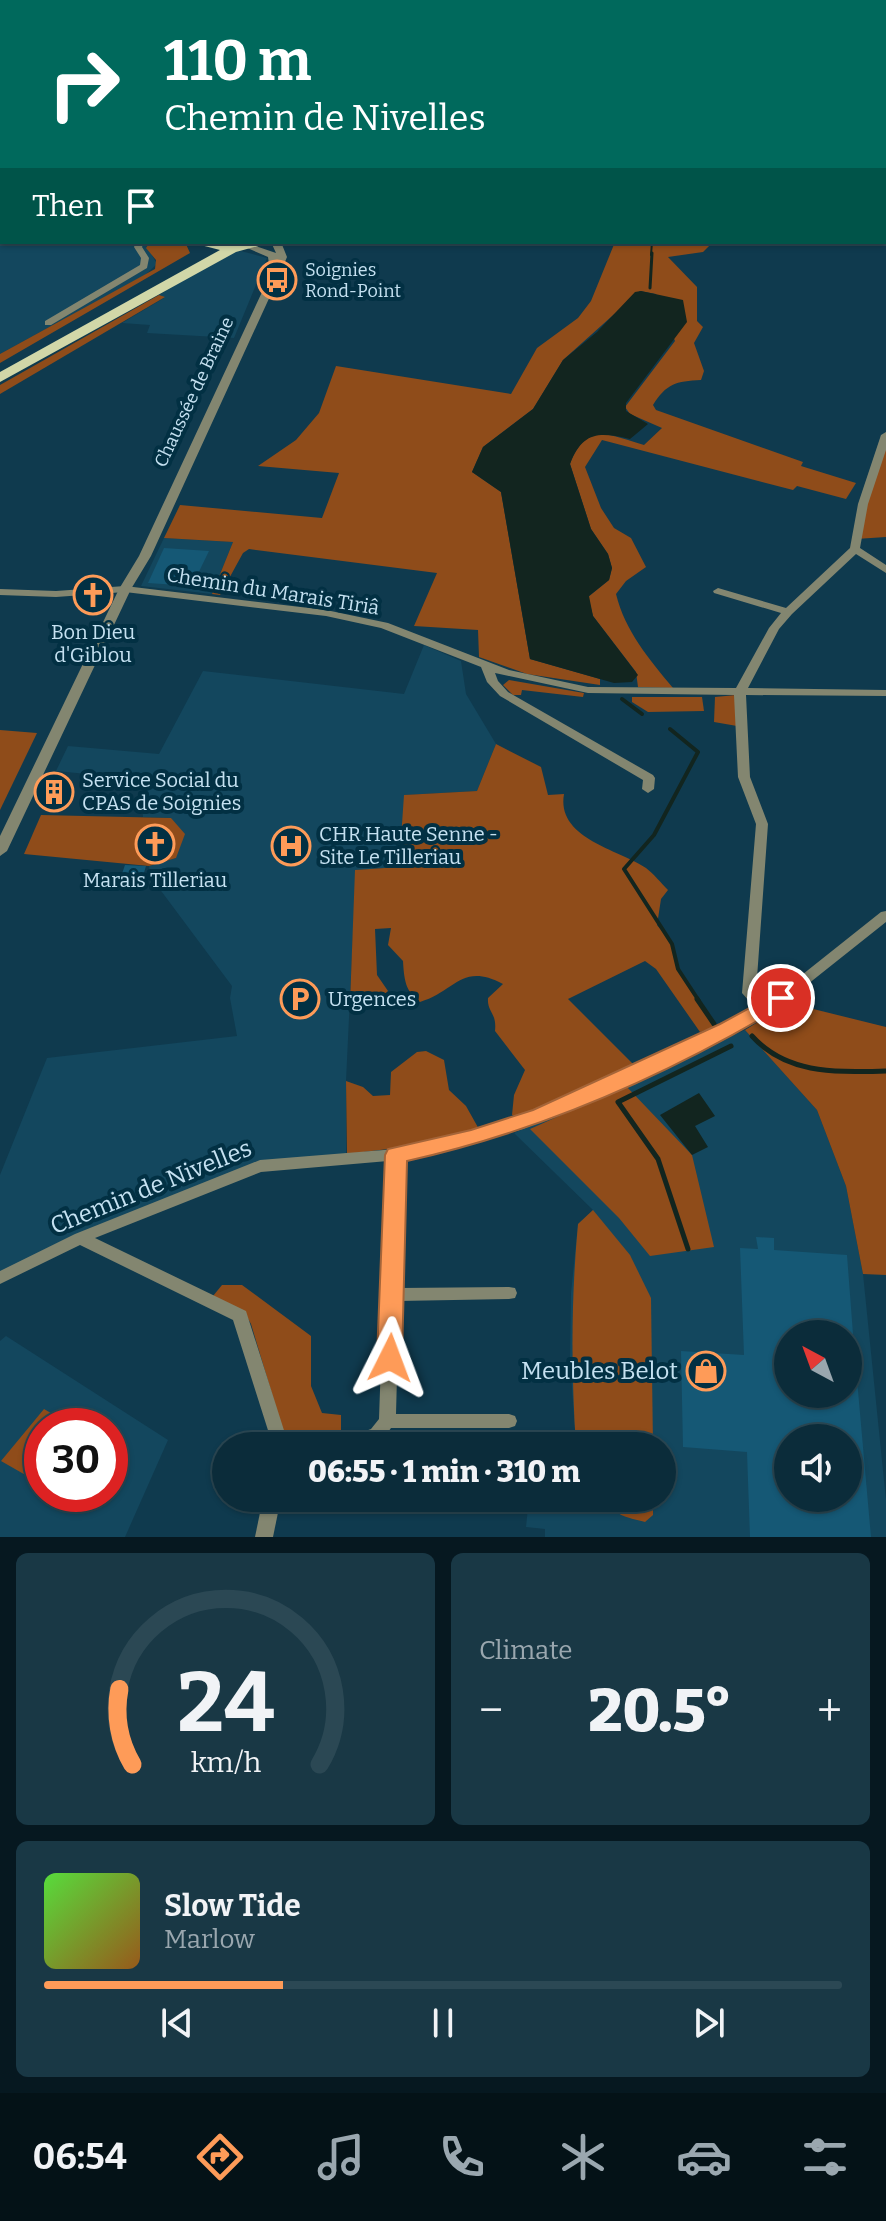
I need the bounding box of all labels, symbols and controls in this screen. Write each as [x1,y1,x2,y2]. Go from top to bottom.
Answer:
text: 110 m [164,28,311,95]
icon: right [32,32,136,136]
text: Chemin de Nivelles [164,96,486,140]
icon: arrive [119,184,163,228]
text: Then [32,188,103,224]
bus stop icon: Soignies Rond-Point [256,259,298,301]
place label: Soignies Rond-Point [305,259,402,302]
street label: Chaussée de Braine [150,313,238,471]
street label: Chemin du Marais Tiriâ [165,562,381,620]
church icon: Bon Dieu d'Giblou [72,574,114,616]
place label: Bon Dieu d'Giblou [51,620,135,667]
place label: Service Social du CPAS de Soignies [82,768,241,815]
building icon: Service Social du CPAS de Soignies [33,771,75,813]
place label: CHR Haute Senne - Site Le Tilleriau [319,822,498,869]
church icon: Marais Tilleriau [134,823,176,865]
hospital icon: CHR Haute Senne - Site Le Tilleriau [270,825,312,867]
place label: Marais Tilleriau [83,868,227,892]
pin [747,964,815,1032]
icon: arrive [759,976,803,1020]
parking icon: Urgences [279,978,321,1020]
place label: Urgences [328,987,416,1011]
street label: Chemin de Nivelles [46,1134,256,1240]
position arrow [348,1316,432,1400]
north arrow [774,1320,862,1408]
map controls [774,1320,862,1512]
shop icon: Meubles Belot [685,1350,727,1392]
place label: Meubles Belot [521,1357,678,1385]
speed limit sign: 30 [24,1408,128,1512]
button: sound [774,1424,862,1512]
text: 06:55 · 1 min · 310 m [308,1454,580,1490]
text: Climate [479,1635,573,1666]
text: 24 [177,1653,274,1753]
text: 20.5° [588,1675,732,1747]
text: − [479,1684,503,1737]
text: + [817,1684,842,1737]
text: km/h [190,1745,261,1780]
text: Slow Tide [164,1888,301,1924]
text: Marlow [164,1924,255,1955]
icon: previous [155,2001,199,2045]
icon: pause [421,2001,465,2045]
icon: next [687,2001,731,2045]
icon: directions [192,2129,248,2185]
icon: music [313,2129,369,2185]
icon: phone [434,2129,490,2185]
icon: climate [555,2129,611,2185]
icon: car [676,2129,732,2185]
icon: filters [797,2129,853,2185]
text: 06:54 [33,2135,127,2179]

